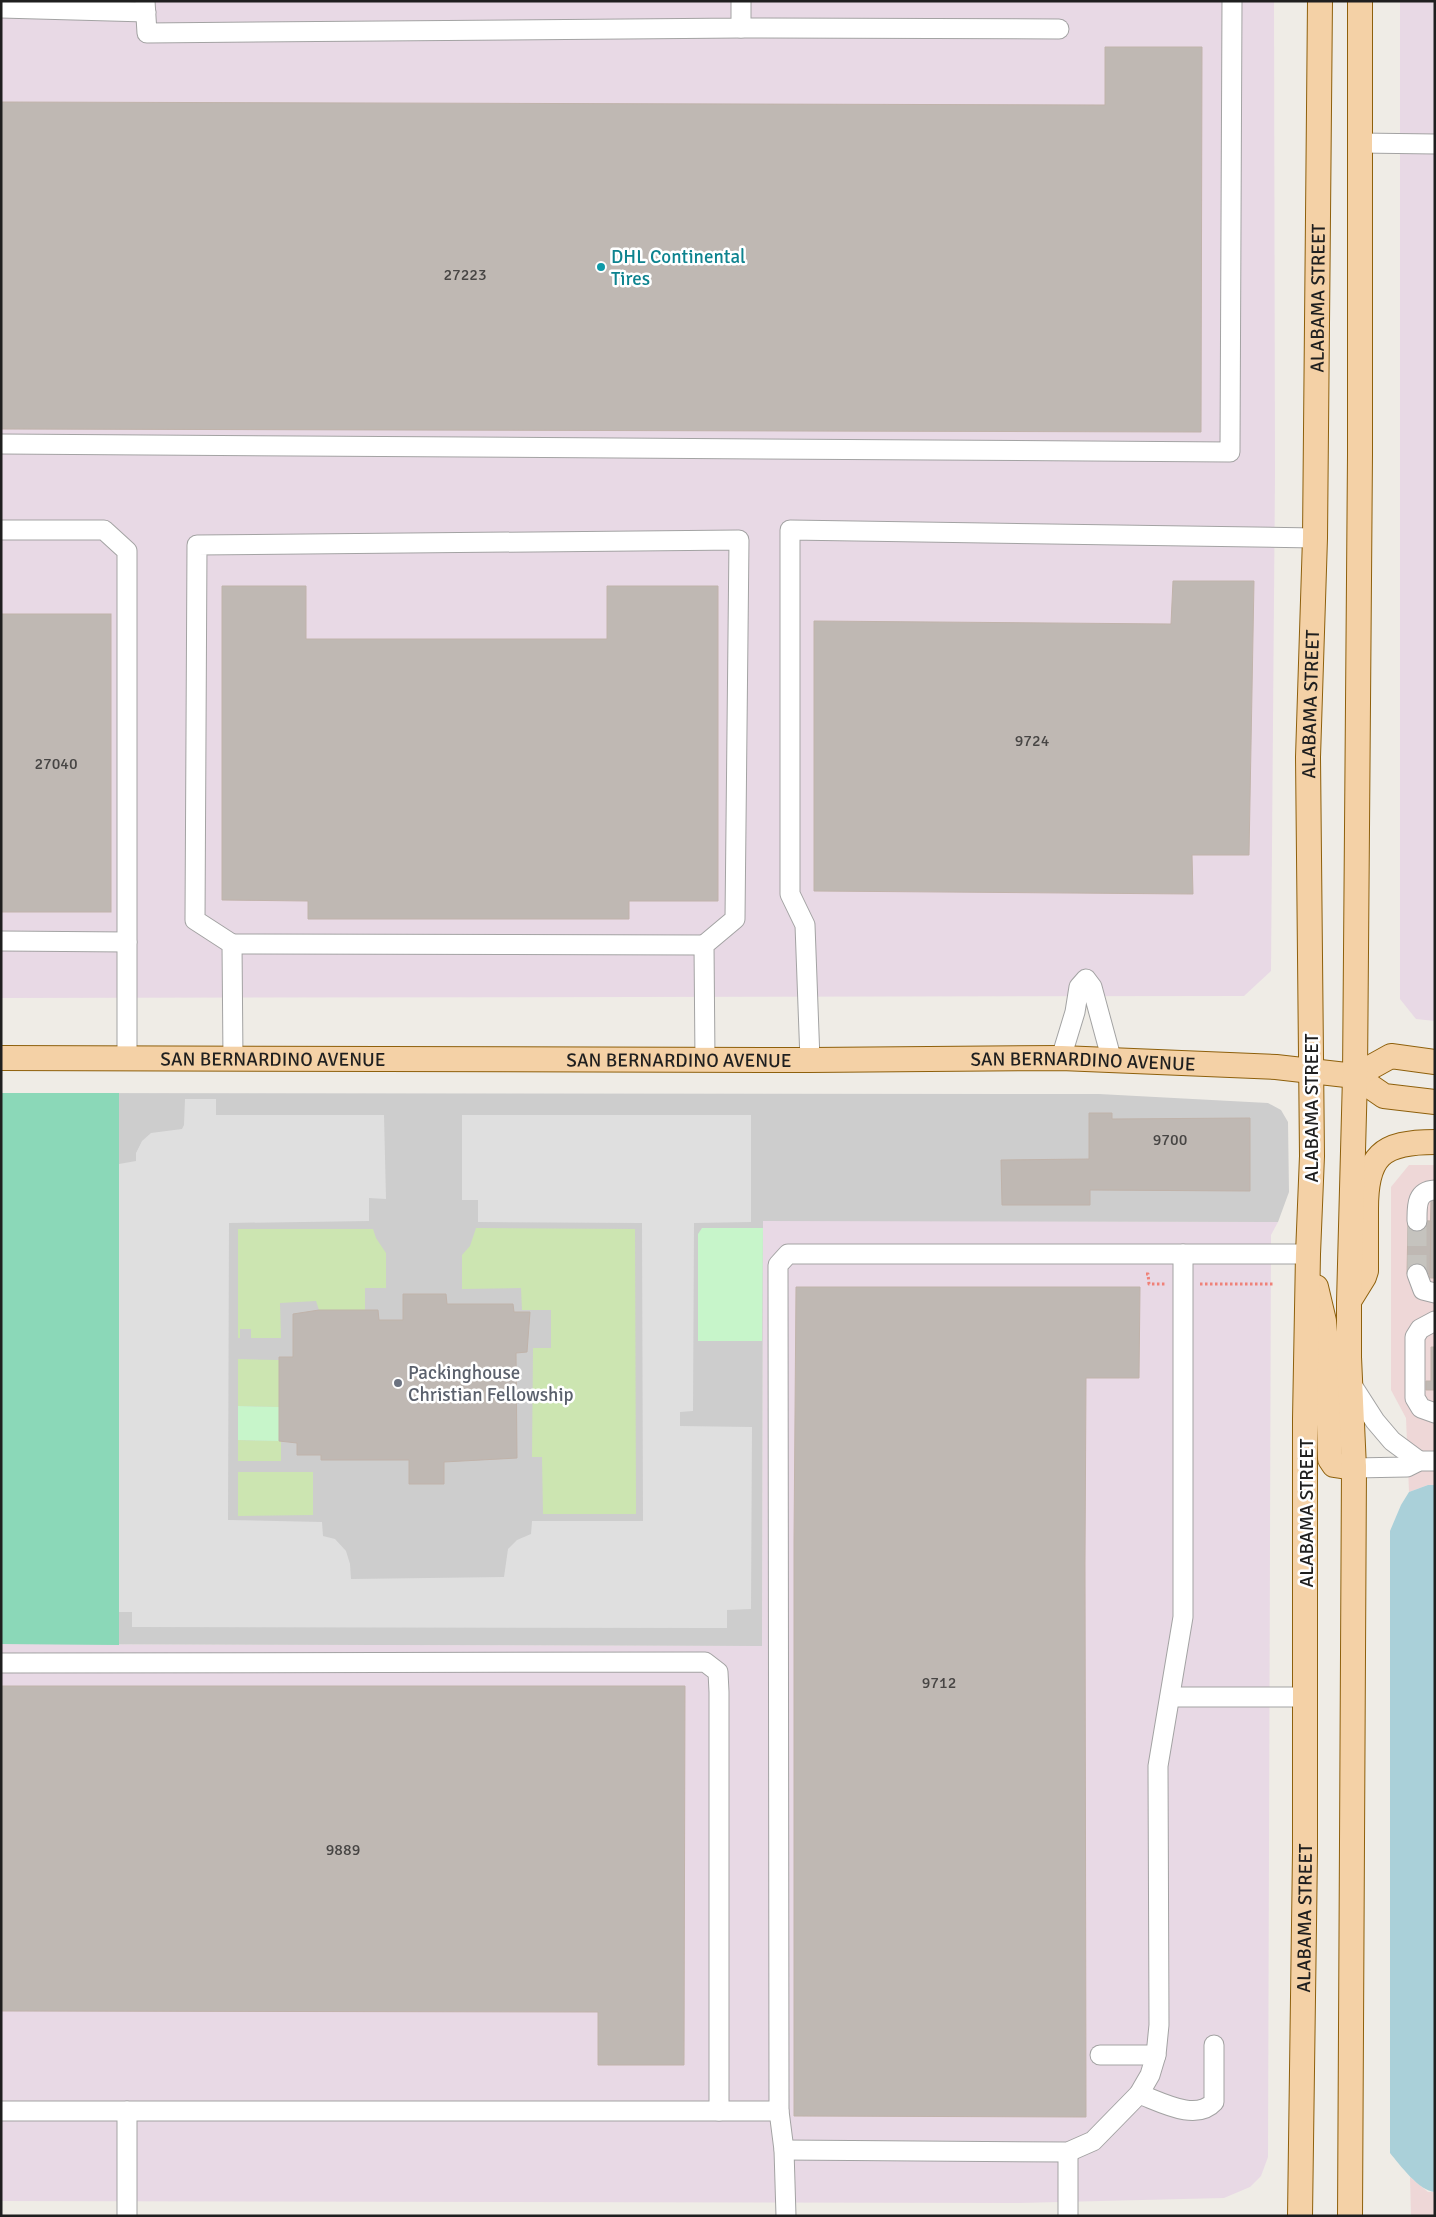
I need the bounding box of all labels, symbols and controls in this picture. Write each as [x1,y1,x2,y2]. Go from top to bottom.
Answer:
street label: ALABAMA STREET [1306,223,1331,373]
place label: DHL Continental Tires [611,245,746,291]
marker: DHL Continental Tires [595,261,607,273]
house number: 27223 [443,265,487,285]
street label: ALABAMA STREET [1297,629,1325,779]
house number: 9724 [1015,731,1050,751]
house number: 27040 [34,754,78,774]
street label: ALABAMA STREET [1300,1033,1324,1182]
street label: SAN BERNARDINO AVENUE [160,1047,386,1072]
street label: SAN BERNARDINO AVENUE [970,1047,1196,1077]
street label: SAN BERNARDINO AVENUE [566,1048,792,1073]
house number: 9700 [1153,1130,1187,1150]
place label: Packinghouse Christian Fellowship [408,1361,574,1407]
marker: Packinghouse Christian Fellowship [392,1377,404,1389]
street label: ALABAMA STREET [1295,1438,1319,1587]
house number: 9712 [922,1673,956,1693]
house number: 9889 [326,1840,360,1860]
street label: ALABAMA STREET [1292,1843,1318,1993]

